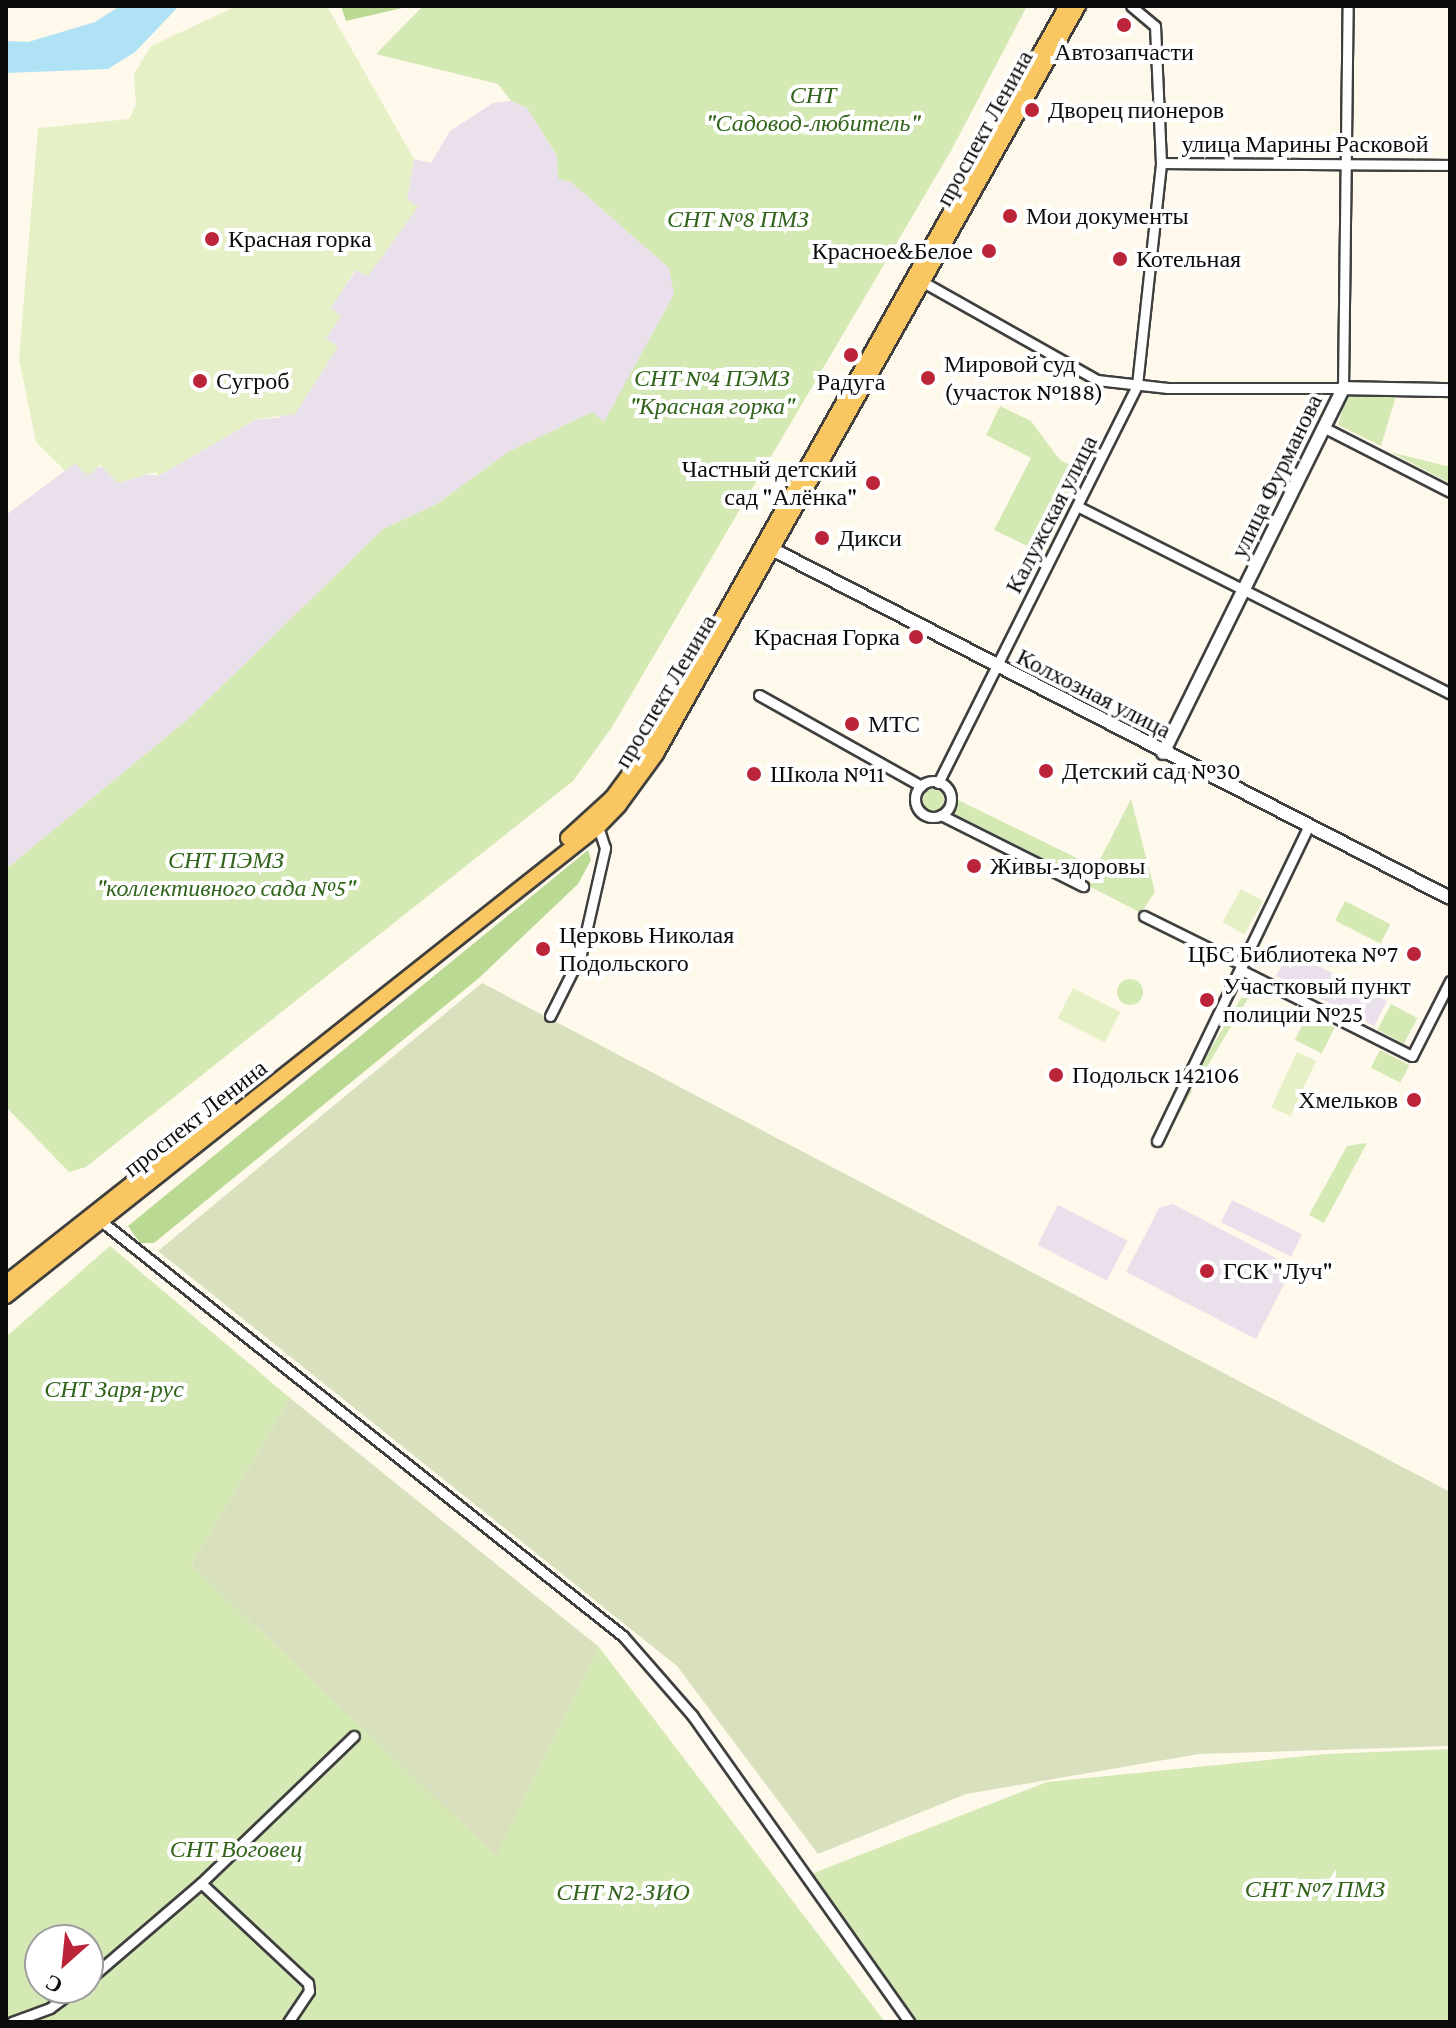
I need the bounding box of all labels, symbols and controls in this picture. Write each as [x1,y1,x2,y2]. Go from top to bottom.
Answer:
marker: Автозапчасти [1115,16,1133,34]
place label: Автозапчасти [1054,38,1194,66]
street label: проспект Ленина [929,45,1039,211]
park label: СНТ "Садовод-любитель" [706,81,920,137]
place label: Дворец пионеров [1048,96,1224,124]
marker: Дворец пионеров [1023,101,1041,119]
street label: улица Марины Расковой [1181,130,1429,158]
place label: Мои документы [1026,202,1189,230]
park label: СНТ №8 ПМЗ [667,205,809,233]
marker: Мои документы [1001,207,1019,225]
place label: Красная горка [228,225,372,253]
marker: Красная горка [203,230,221,248]
place label: Красное&Белое [812,237,973,265]
marker: Красное&Белое [980,242,998,260]
place label: Котельная [1136,245,1241,273]
marker: Котельная [1111,250,1129,268]
marker: Радуга [842,346,860,364]
place label: Мировой суд (участок №188) [944,350,1104,406]
park label: СНТ №4 ПЭМЗ "Красная горка" [629,364,795,420]
place label: Сугроб [216,367,289,395]
place label: Радуга [817,368,885,396]
marker: Мировой суд (участок №188) [919,369,937,387]
marker: Сугроб [191,372,209,390]
street label: улица Фурманова [1224,389,1328,563]
street label: Калужская улица [999,430,1103,598]
place label: Частный детский сад "Алёнка" [682,455,857,511]
marker: Частный детский сад "Алёнка" [864,474,882,492]
place label: Дикси [838,524,902,552]
marker: Дикси [813,529,831,547]
street label: проспект Ленина [608,609,722,773]
place label: Красная Горка [754,623,900,651]
marker: Красная Горка [907,628,925,646]
street label: Колхозная улица [1012,642,1176,744]
place label: МТС [868,710,920,738]
marker: МТС [843,715,861,733]
place label: Детский сад №30 [1062,757,1241,785]
place label: Школа №11 [770,760,885,788]
marker: Детский сад №30 [1037,762,1055,780]
marker: Школа №11 [745,765,763,783]
park label: СНТ ПЭМЗ "коллективного сада №5" [96,846,356,902]
place label: Живы-здоровы [990,852,1145,880]
marker: Живы-здоровы [965,857,983,875]
place label: Церковь Николая Подольского [559,921,734,977]
marker: Церковь Николая Подольского [534,940,552,958]
place label: ЦБС Библиотека №7 [1188,940,1398,968]
marker: ЦБС Библиотека №7 [1405,945,1423,963]
place label: Участковый пункт полиции №25 [1223,972,1411,1028]
marker: Участковый пункт полиции №25 [1198,991,1216,1009]
street label: проспект Ленина [118,1053,272,1183]
place label: Подольск 142106 [1072,1061,1239,1089]
marker: Подольск 142106 [1047,1066,1065,1084]
place label: Хмельков [1298,1086,1398,1114]
marker: Хмельков [1405,1091,1423,1109]
place label: ГСК "Луч" [1223,1257,1332,1285]
marker: ГСК "Луч" [1198,1262,1216,1280]
park label: СНТ Заря-рус [44,1375,184,1403]
park label: СНТ Воговец [170,1835,302,1863]
park label: СНТ №7 ПМЗ [1245,1875,1385,1903]
park label: СНТ N2-ЗИО [556,1878,690,1906]
north arrow [24,1924,104,2004]
text: С [41,1969,67,1999]

